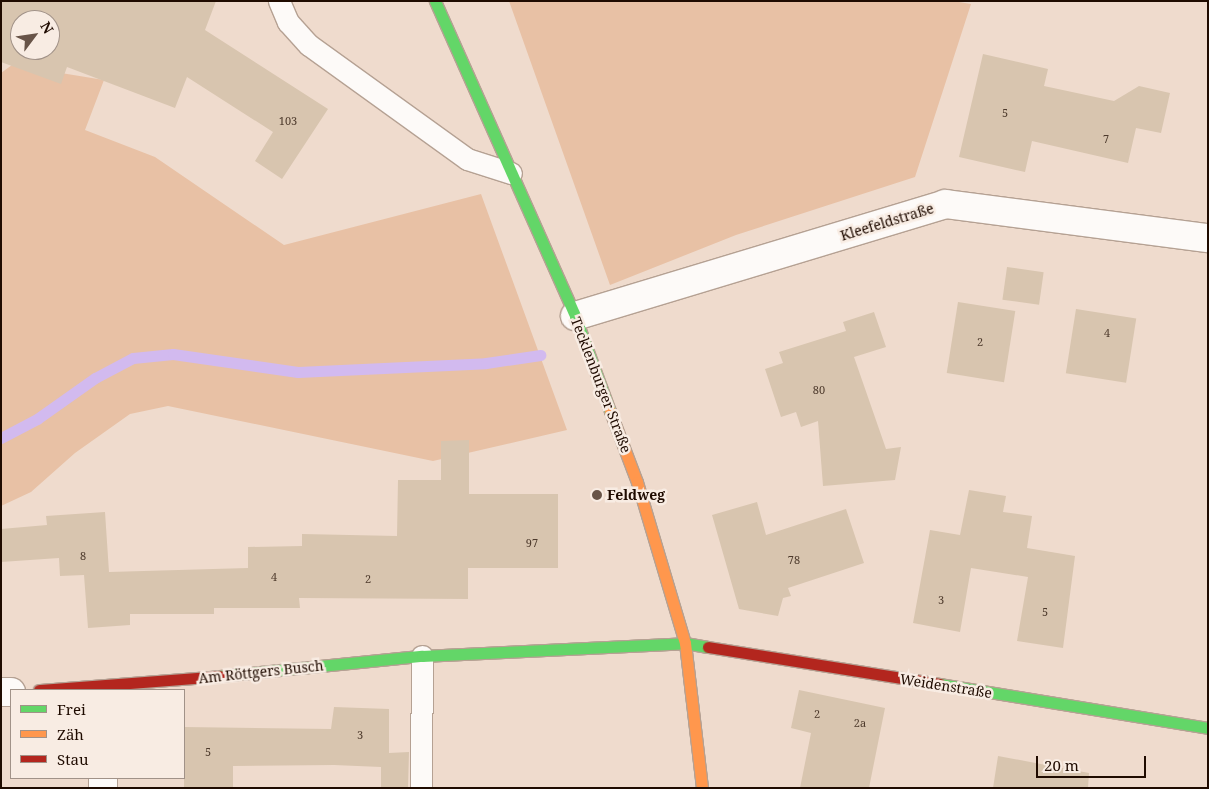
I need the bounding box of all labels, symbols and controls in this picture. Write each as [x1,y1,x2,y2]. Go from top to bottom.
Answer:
north arrow [10,10,60,60]
text: N [36,18,58,37]
house number: 5 [1002,106,1008,120]
house number: 103 [279,114,297,128]
house number: 7 [1103,132,1109,146]
street label: Kleefeldstraße [838,200,936,244]
street label: Tecklenburger Straße [567,315,635,455]
house number: 4 [1104,326,1110,340]
house number: 2 [977,335,983,349]
house number: 80 [813,383,825,397]
place label: Feldweg [607,487,665,503]
marker: Feldweg [591,489,603,501]
house number: 97 [526,536,538,550]
house number: 8 [80,549,86,563]
house number: 78 [788,553,800,567]
house number: 4 [271,570,277,584]
house number: 2 [365,572,371,586]
house number: 3 [938,593,944,607]
house number: 5 [1042,605,1048,619]
street label: Am Röttgers Busch [198,657,324,687]
street label: Weidenstraße [899,670,993,702]
legend [10,689,185,779]
text: Frei [57,699,86,719]
house number: 2 [814,707,820,721]
house number: 2a [854,716,866,730]
text: Zäh [57,724,84,744]
house number: 3 [357,728,363,742]
house number: 5 [205,745,211,759]
scale bar [1039,746,1149,778]
text: Stau [57,749,88,769]
text: 20 m [1044,755,1079,775]

